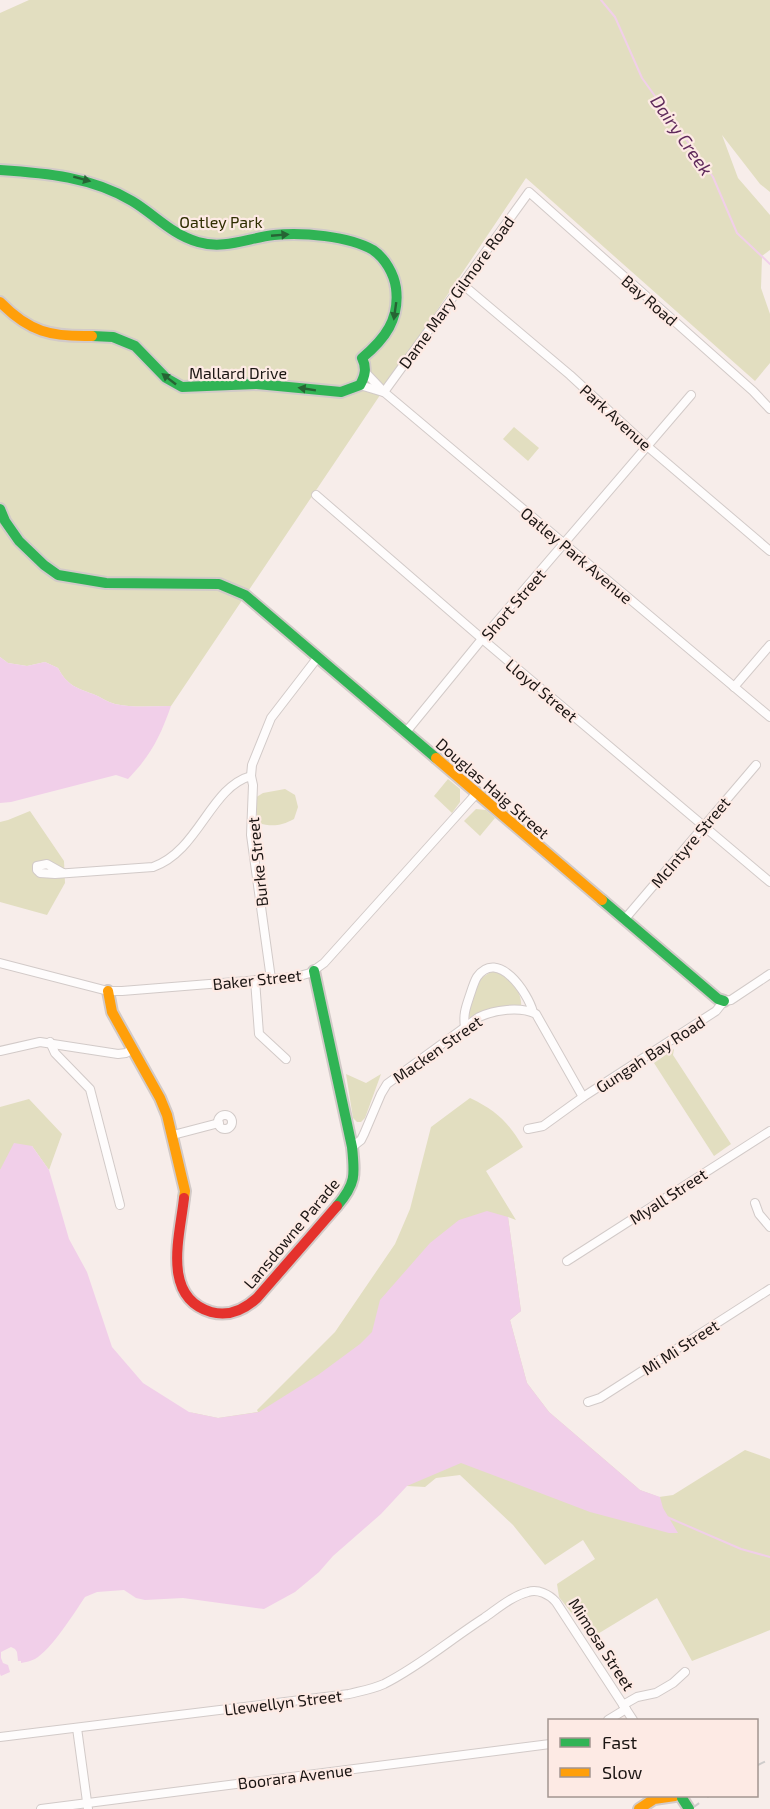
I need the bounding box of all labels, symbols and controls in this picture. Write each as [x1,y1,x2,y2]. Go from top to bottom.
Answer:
water label: Dairy Creek [646,90,718,180]
one-way arrow [73,175,91,184]
park label: Oatley Park [179,212,263,231]
street label: Dame Mary Gilmore Road [394,212,518,372]
one-way arrow [270,230,289,240]
street label: Bay Road [618,271,682,329]
one-way arrow [391,302,400,321]
street label: Mallard Drive [189,363,287,382]
one-way arrow [161,373,177,385]
street label: Park Avenue [576,380,656,454]
one-way arrow [298,385,317,394]
street label: Oatley Park Avenue [517,503,637,607]
street label: Short Street [477,565,549,643]
street label: Lloyd Street [502,655,582,725]
street label: Douglas Haig Street [433,734,553,842]
street label: McIntyre Street [646,793,734,891]
street label: Burke Street [243,816,271,908]
street label: Baker Street [212,965,302,993]
street label: Macken Street [389,1011,485,1087]
street label: Gungah Bay Road [592,1012,708,1096]
street label: Myall Street [626,1164,710,1228]
street label: Lansdowne Parade [239,1174,343,1292]
street label: Mi Mi Street [638,1315,722,1379]
street label: Mimosa Street [565,1594,639,1694]
street label: Llewellyn Street [223,1685,343,1719]
legend [548,1719,758,1797]
text: Fast [602,1731,637,1753]
street label: Boorara Avenue [237,1760,353,1792]
text: Slow [602,1761,643,1783]

